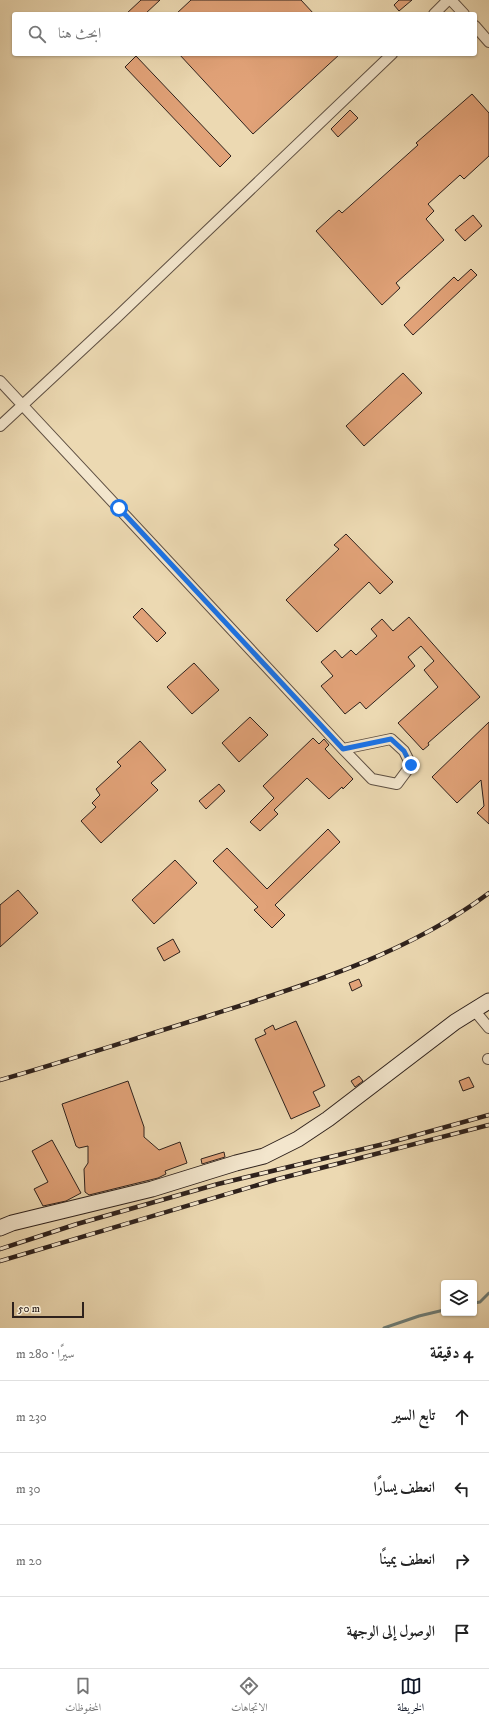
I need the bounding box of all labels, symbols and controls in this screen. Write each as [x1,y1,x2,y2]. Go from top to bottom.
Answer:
search box [12,12,477,56]
icon: search [26,23,48,45]
text: ابحث هنا [58,24,101,43]
route start [110,499,128,517]
route end [402,756,420,774]
map controls [441,1280,477,1316]
button: layers [441,1280,477,1316]
scale bar [12,1300,84,1319]
text: 50 m [18,1302,40,1316]
text: 4 دقيقة [430,1342,473,1364]
text: سيرًا · 280 m [16,1346,75,1362]
text: تابع السير [393,1406,435,1425]
icon: ahead [451,1406,473,1428]
text: 230 m [16,1409,47,1425]
text: انعطف يسارًا [374,1478,435,1497]
icon: left [451,1478,473,1500]
text: 30 m [16,1481,40,1497]
text: انعطف يمينًا [380,1550,435,1569]
icon: right [451,1550,473,1572]
text: 20 m [16,1553,42,1569]
text: الوصول إلى الوجهة [346,1622,435,1641]
icon: arrive [451,1622,473,1644]
tab: المحفوظات [65,1675,101,1718]
tab: الاتجاهات [231,1675,268,1718]
tab: الخريطة [397,1675,424,1718]

